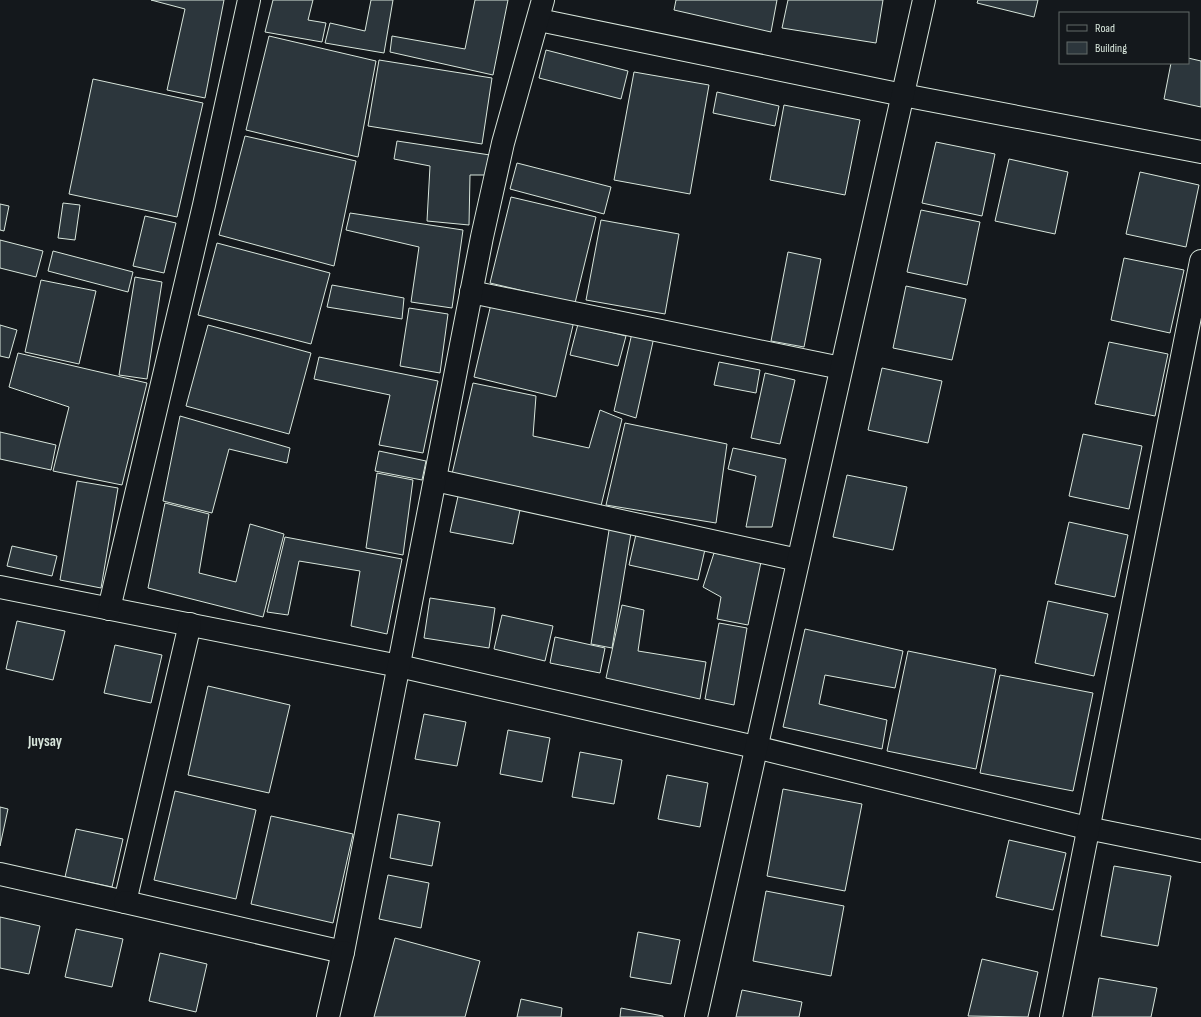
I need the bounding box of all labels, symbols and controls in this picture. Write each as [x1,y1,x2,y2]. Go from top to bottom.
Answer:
legend [1059,12,1189,64]
text: Road [1095,21,1115,36]
text: Building [1095,41,1127,56]
district label: Juysay [27,732,63,751]

